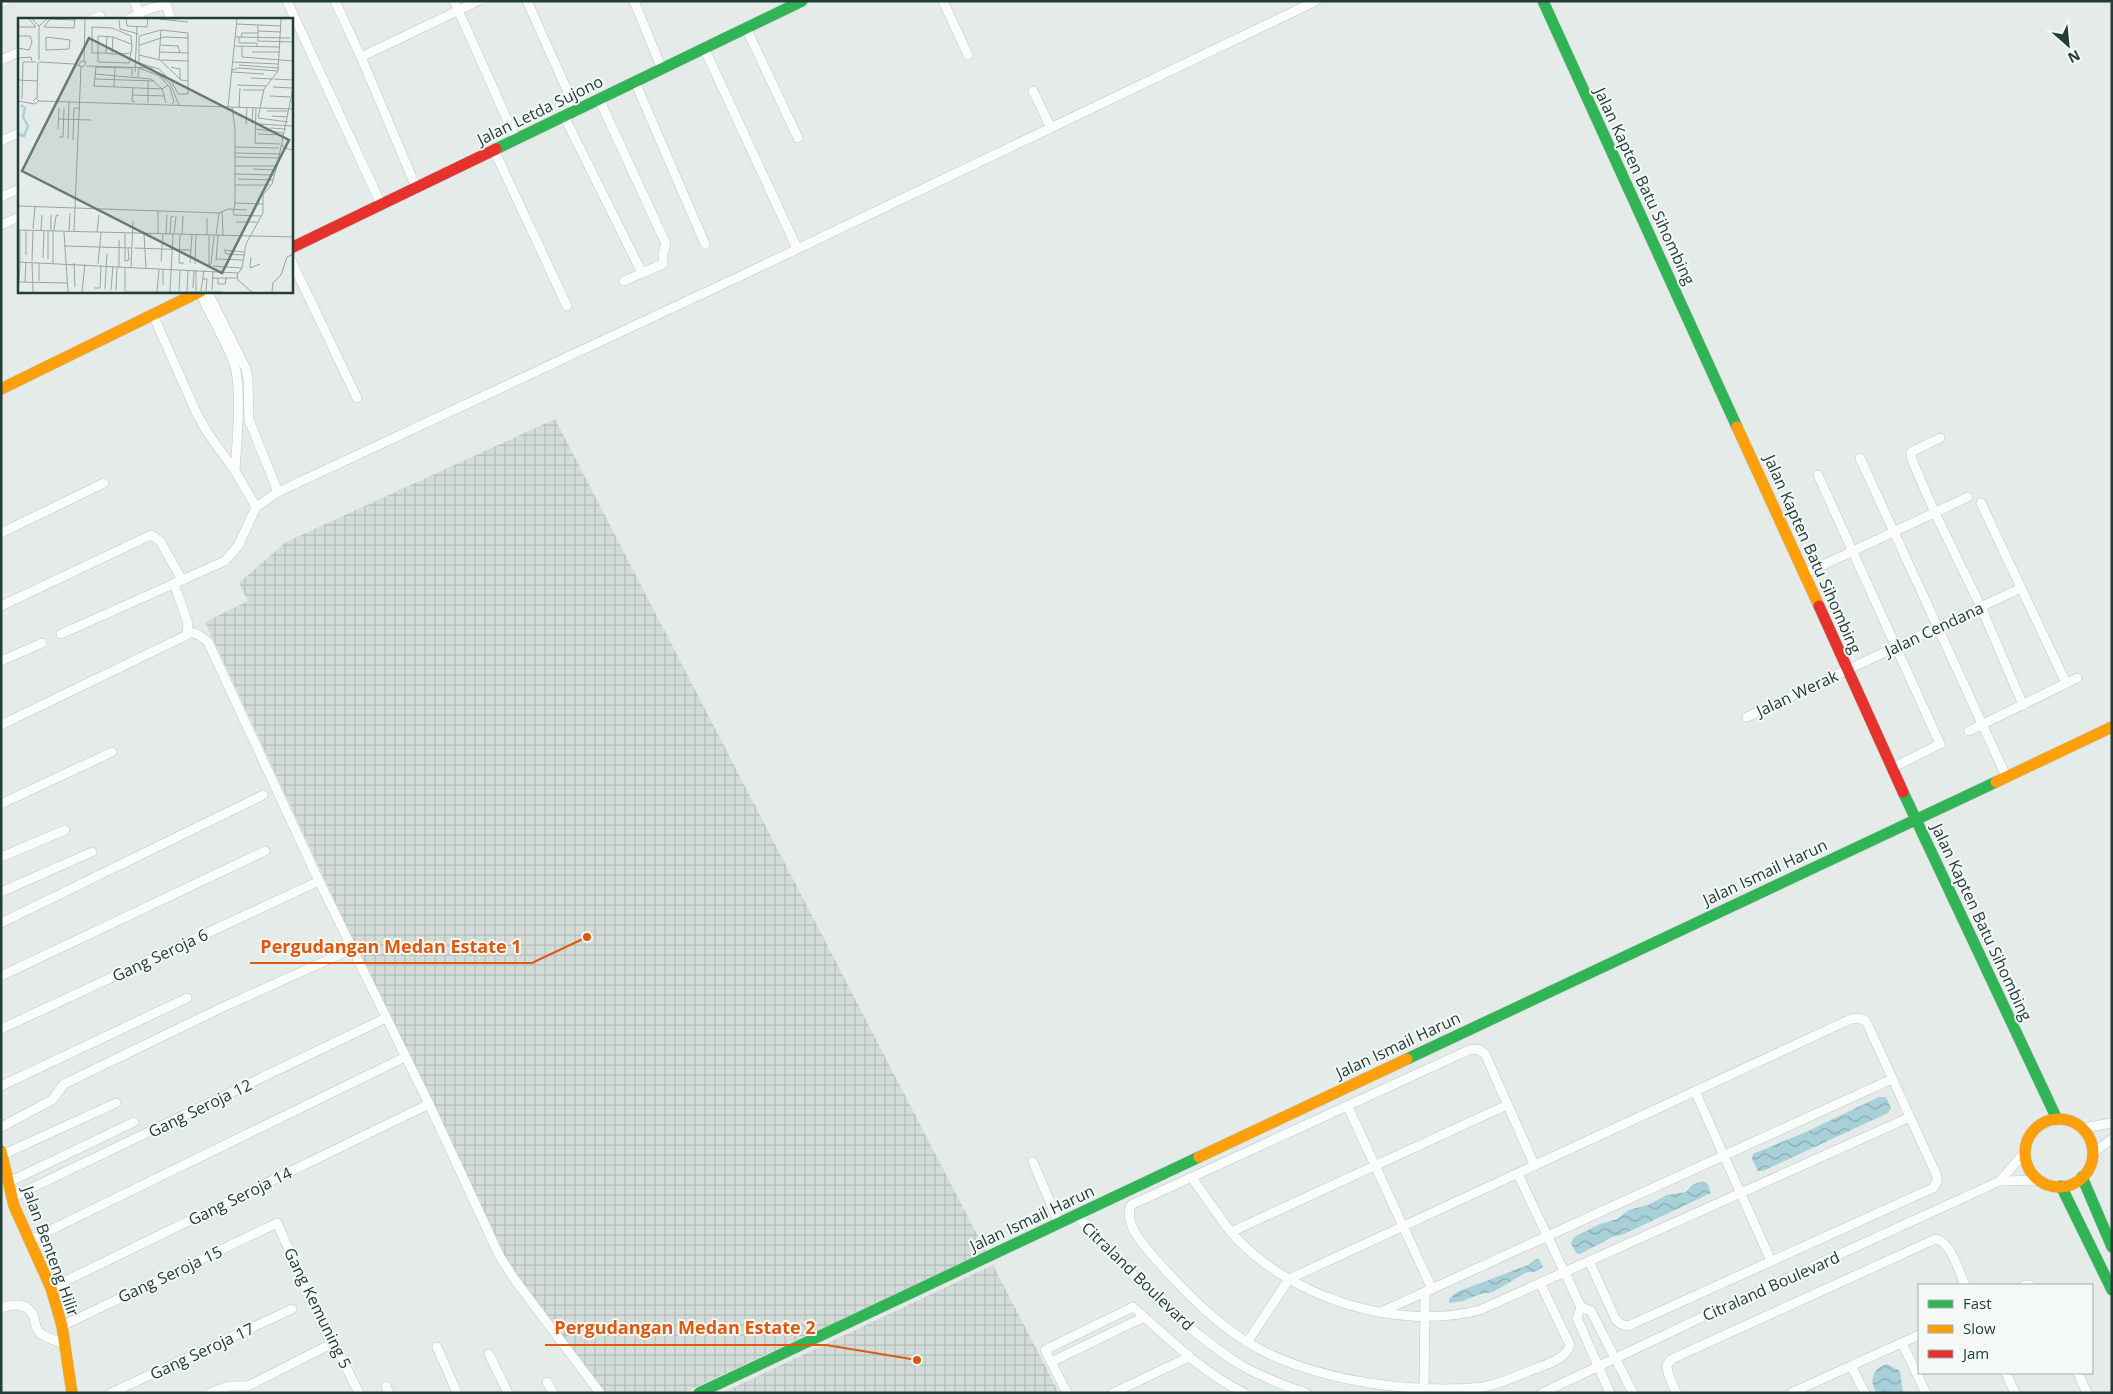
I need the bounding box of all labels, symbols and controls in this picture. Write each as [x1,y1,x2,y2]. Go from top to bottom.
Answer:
inset map [18,18,292,292]
north arrow [2043,20,2093,70]
text: N [2065,46,2084,68]
street label: Jalan Letda Sujono [472,70,607,151]
street label: Jalan Kapten Batu Sihombing [1589,82,1701,289]
street label: Jalan Kapten Batu Sihombing [1758,449,1867,657]
street label: Jalan Cendana [1879,597,1987,662]
street label: Jalan Werak [1751,664,1842,722]
street label: Jalan Kapten Batu Sihombing [1926,818,2038,1025]
street label: Jalan Ismail Harun [1697,834,1831,911]
street label: Gang Seroja 6 [109,923,211,987]
callout: Pergudangan Medan Estate 1 [250,930,532,963]
text: Pergudangan Medan Estate 1 [260,934,522,958]
street label: Jalan Ismail Harun [1330,1007,1464,1084]
street label: Gang Seroja 12 [145,1073,255,1143]
street label: Gang Seroja 14 [185,1161,295,1231]
street label: Jalan Ismail Harun [964,1180,1098,1257]
street label: Jalan Benteng Hilir [17,1181,85,1320]
street label: Citraland Boulevard [1077,1217,1199,1335]
street label: Gang Seroja 15 [114,1240,226,1308]
street label: Gang Kemuning 5 [279,1244,357,1372]
street label: Citraland Boulevard [1699,1246,1843,1326]
legend [1918,1284,2093,1374]
text: Fast [1963,1293,1992,1313]
callout: Pergudangan Medan Estate 2 [545,1312,826,1345]
text: Pergudangan Medan Estate 2 [554,1315,816,1339]
street label: Gang Seroja 17 [146,1317,258,1385]
text: Slow [1963,1318,1996,1338]
text: Jam [1961,1343,1989,1363]

